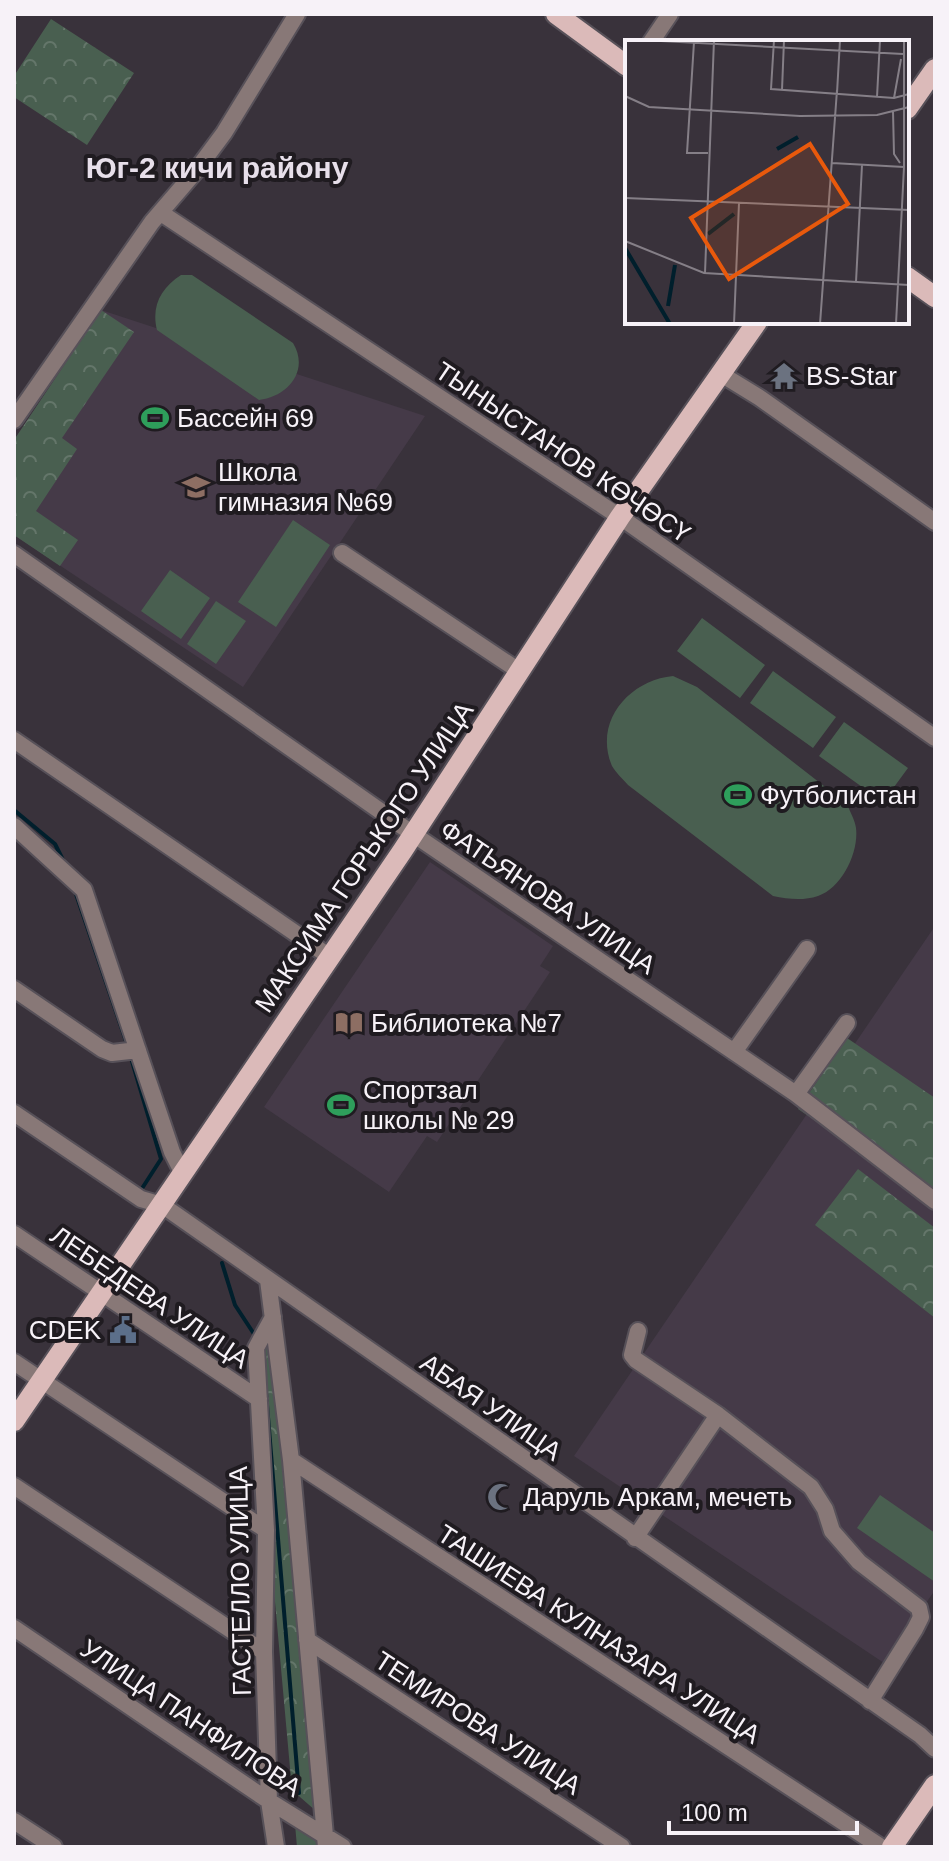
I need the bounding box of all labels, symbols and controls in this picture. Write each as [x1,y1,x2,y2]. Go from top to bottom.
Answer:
inset map [625,40,909,324]
district label: Юг-2 кичи району [86,151,349,184]
street label: ТЫНЫСТАНОВ КӨЧӨСҮ [430,355,696,549]
temple icon: BS-Star [769,361,799,391]
place label: BS-Star [806,361,897,391]
sports icon: Бассейн 69 [140,403,170,433]
place label: Бассейн 69 [177,403,314,433]
place label: Школа гимназия №69 [218,457,393,517]
school or university icon: Школа гимназия №69 [181,472,211,502]
street label: МАКСИМА ГОРЬКОГО УЛИЦА [249,696,480,1018]
sports icon: Футболистан [723,780,753,810]
place label: Футболистан [760,780,917,810]
street label: ФАТЬЯНОВА УЛИЦА [435,814,662,981]
library icon: Библиотека №7 [334,1008,364,1038]
place label: Библиотека №7 [371,1008,562,1038]
place label: Спортзал школы № 29 [363,1075,515,1135]
sports icon: Спортзал школы № 29 [326,1090,356,1120]
street label: ЛЕБЕДЕВА УЛИЦА [45,1219,255,1375]
place label: CDEK [29,1315,102,1345]
public building icon: CDEK [108,1315,138,1345]
street label: АБАЯ УЛИЦА [415,1347,568,1467]
street label: ГАСТЕЛЛО УЛИЦА [223,1465,257,1696]
mosque icon: Даруль Аркам, мечеть [486,1482,516,1512]
place label: Даруль Аркам, мечеть [523,1482,792,1512]
street label: ТАШИЕВА КУЛНАЗАРА УЛИЦА [432,1518,766,1750]
street label: УЛИЦА ПАНФИЛОВА [75,1633,308,1803]
street label: ТЕМИРОВА УЛИЦА [369,1645,587,1801]
scale bar [669,1785,857,1835]
text: 100 m [681,1799,748,1826]

